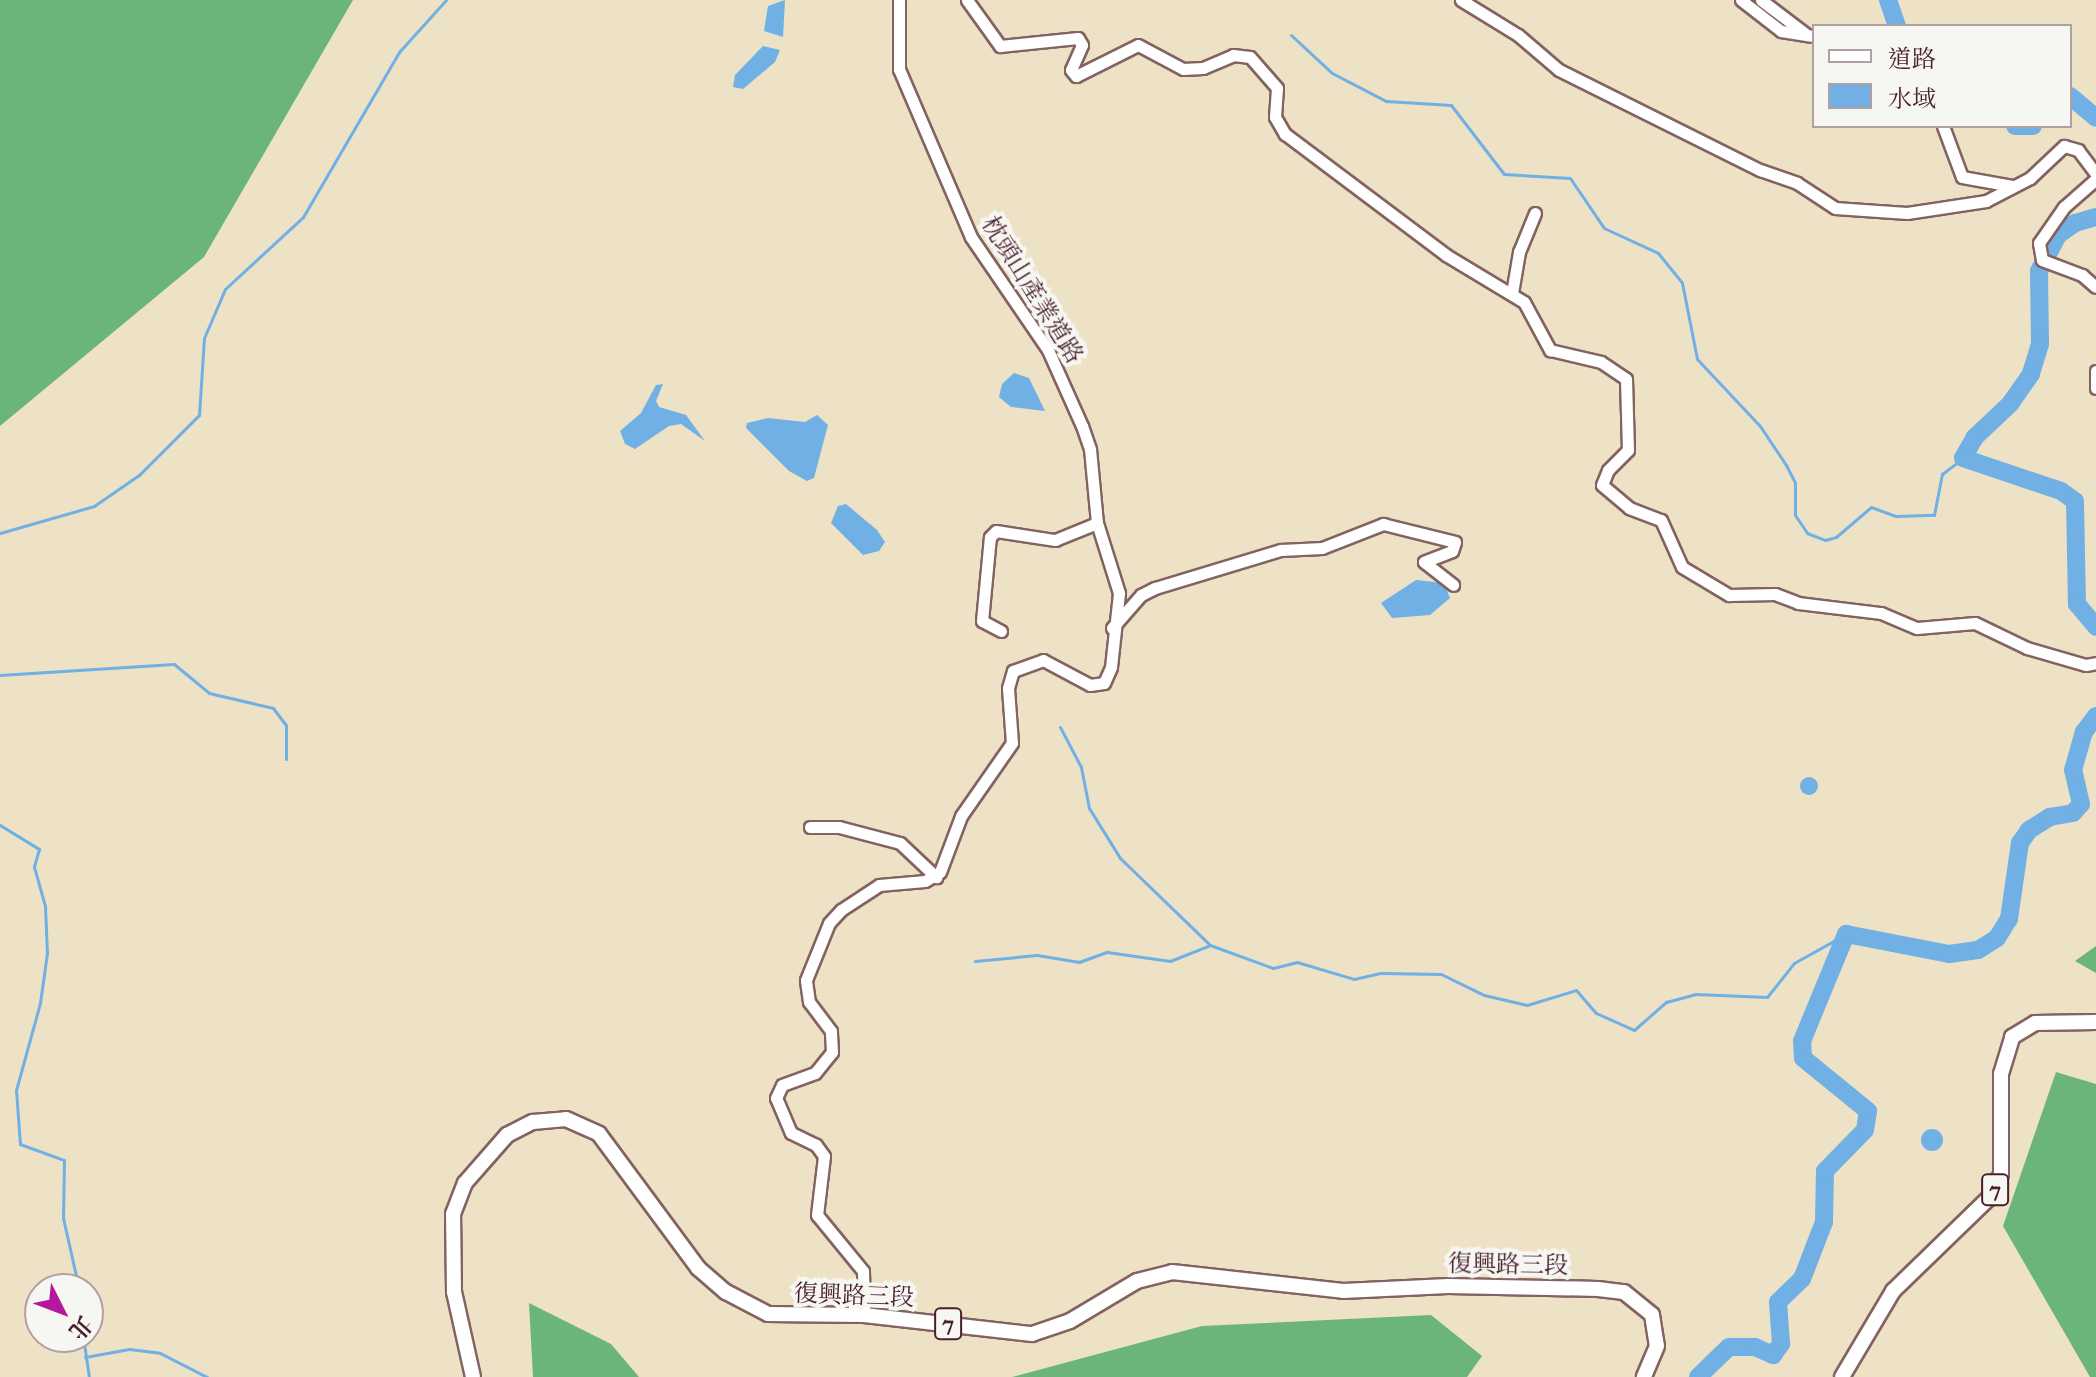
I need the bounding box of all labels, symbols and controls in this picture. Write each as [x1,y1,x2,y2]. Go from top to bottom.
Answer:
legend [1812,24,2072,128]
text: 道路 [1888,44,1936,74]
text: 水域 [1888,84,1936,114]
street label: 枕頭山產業道路 [975,211,1089,369]
road number: 7 [1981,1172,2009,1208]
street label: 復興路三段 [1448,1250,1568,1280]
north arrow [24,1273,104,1353]
street label: 復興路三段 [794,1280,914,1312]
road number: 7 [934,1306,962,1342]
text: 北 [63,1311,98,1345]

